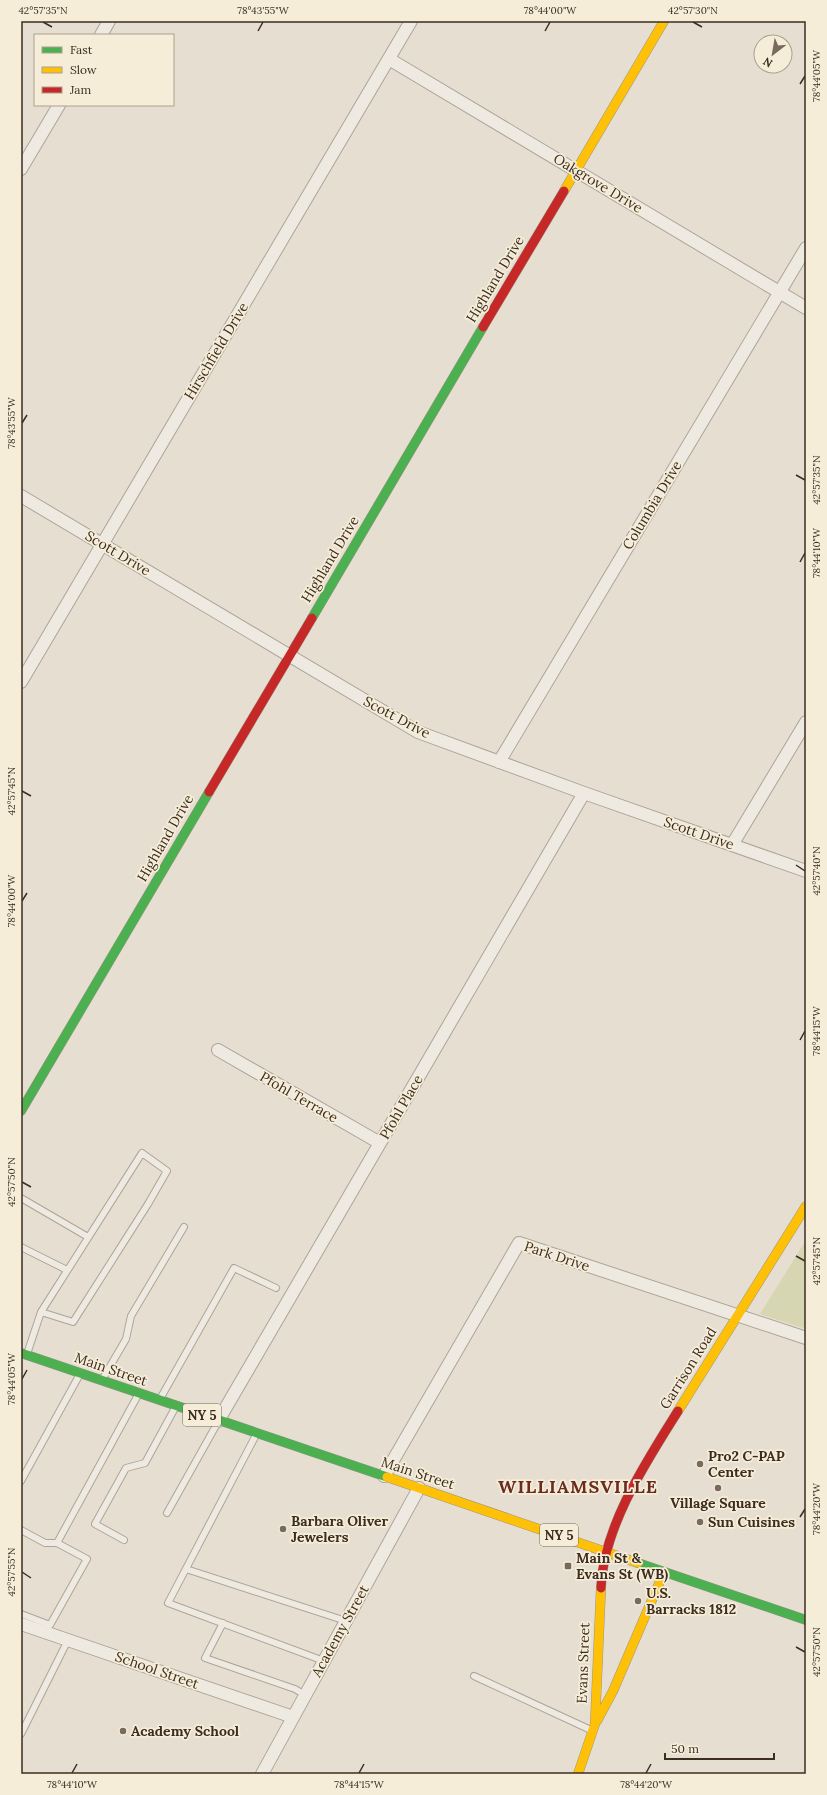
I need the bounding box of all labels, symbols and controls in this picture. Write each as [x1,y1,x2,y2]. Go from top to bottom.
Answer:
text: 42°57'35"N [18,4,68,17]
text: 78°43'55"W [237,4,290,17]
text: 78°44'00"W [524,4,577,17]
text: 42°57'30"N [668,4,718,17]
legend [34,34,174,106]
north arrow [753,34,793,74]
text: Fast [70,42,93,57]
text: 78°44'05"W [810,49,823,102]
text: N [760,54,775,71]
text: Slow [70,62,97,77]
text: Jam [69,82,91,97]
street label: Oakgrove Drive [550,149,646,217]
street label: Highland Drive [462,232,528,326]
street label: Hirschfield Drive [180,299,252,403]
text: 78°43'55"W [5,396,18,449]
text: 42°57'35"N [810,455,823,505]
street label: Columbia Drive [618,457,686,553]
street label: Highland Drive [297,512,363,606]
street label: Scott Drive [82,526,154,580]
text: 78°44'10"W [810,527,823,578]
street label: Scott Drive [360,692,434,742]
text: 42°57'45"N [5,766,18,815]
street label: Highland Drive [133,791,197,885]
street label: Scott Drive [661,813,737,854]
text: 42°57'40"N [810,846,823,896]
text: 78°44'00"W [5,874,18,927]
text: 78°44'15"W [810,1005,823,1056]
street label: Pfohl Terrace [257,1067,342,1127]
street label: Pfohl Place [375,1071,427,1143]
text: 42°57'50"N [5,1157,18,1207]
text: 42°57'45"N [810,1236,823,1285]
street label: Park Drive [522,1237,592,1275]
street label: Garrison Road [656,1324,720,1412]
street label: Main Street [72,1348,150,1390]
text: 78°44'05"W [5,1352,18,1405]
road number: NY 5 [183,1404,221,1426]
place label: Pro2 C-PAP Center [708,1447,785,1481]
street label: Main Street [379,1453,457,1493]
marker: Pro2 C-PAP Center [695,1459,705,1469]
district label: WILLIAMSVILLE [498,1475,658,1498]
text: 78°44'20"W [810,1482,823,1535]
marker: Village Square [713,1483,723,1493]
place label: Village Square [670,1494,766,1512]
place label: Barbara Oliver Jewelers [291,1512,389,1546]
place label: Sun Cuisines [708,1513,795,1531]
marker: Sun Cuisines [695,1517,705,1527]
marker: Barbara Oliver Jewelers [278,1524,288,1534]
road number: NY 5 [540,1524,578,1546]
text: 42°57'55"N [5,1547,18,1596]
place label: Main St & Evans St (WB) [576,1549,668,1583]
marker: Main St & Evans St (WB) [563,1561,573,1571]
street label: Academy Street [307,1581,373,1681]
place label: U.S. Barracks 1812 [646,1584,736,1618]
marker: U.S. Barracks 1812 [633,1596,643,1606]
street label: Evans Street [573,1622,593,1704]
text: 42°57'50"N [810,1627,823,1677]
street label: School Street [113,1647,202,1693]
place label: Academy School [131,1722,240,1740]
marker: Academy School [118,1726,128,1736]
scale bar [665,1735,774,1761]
text: 50 m [671,1741,699,1756]
text: 78°44'10"W [47,1778,98,1791]
text: 78°44'15"W [334,1778,385,1791]
text: 78°44'20"W [620,1778,673,1791]

